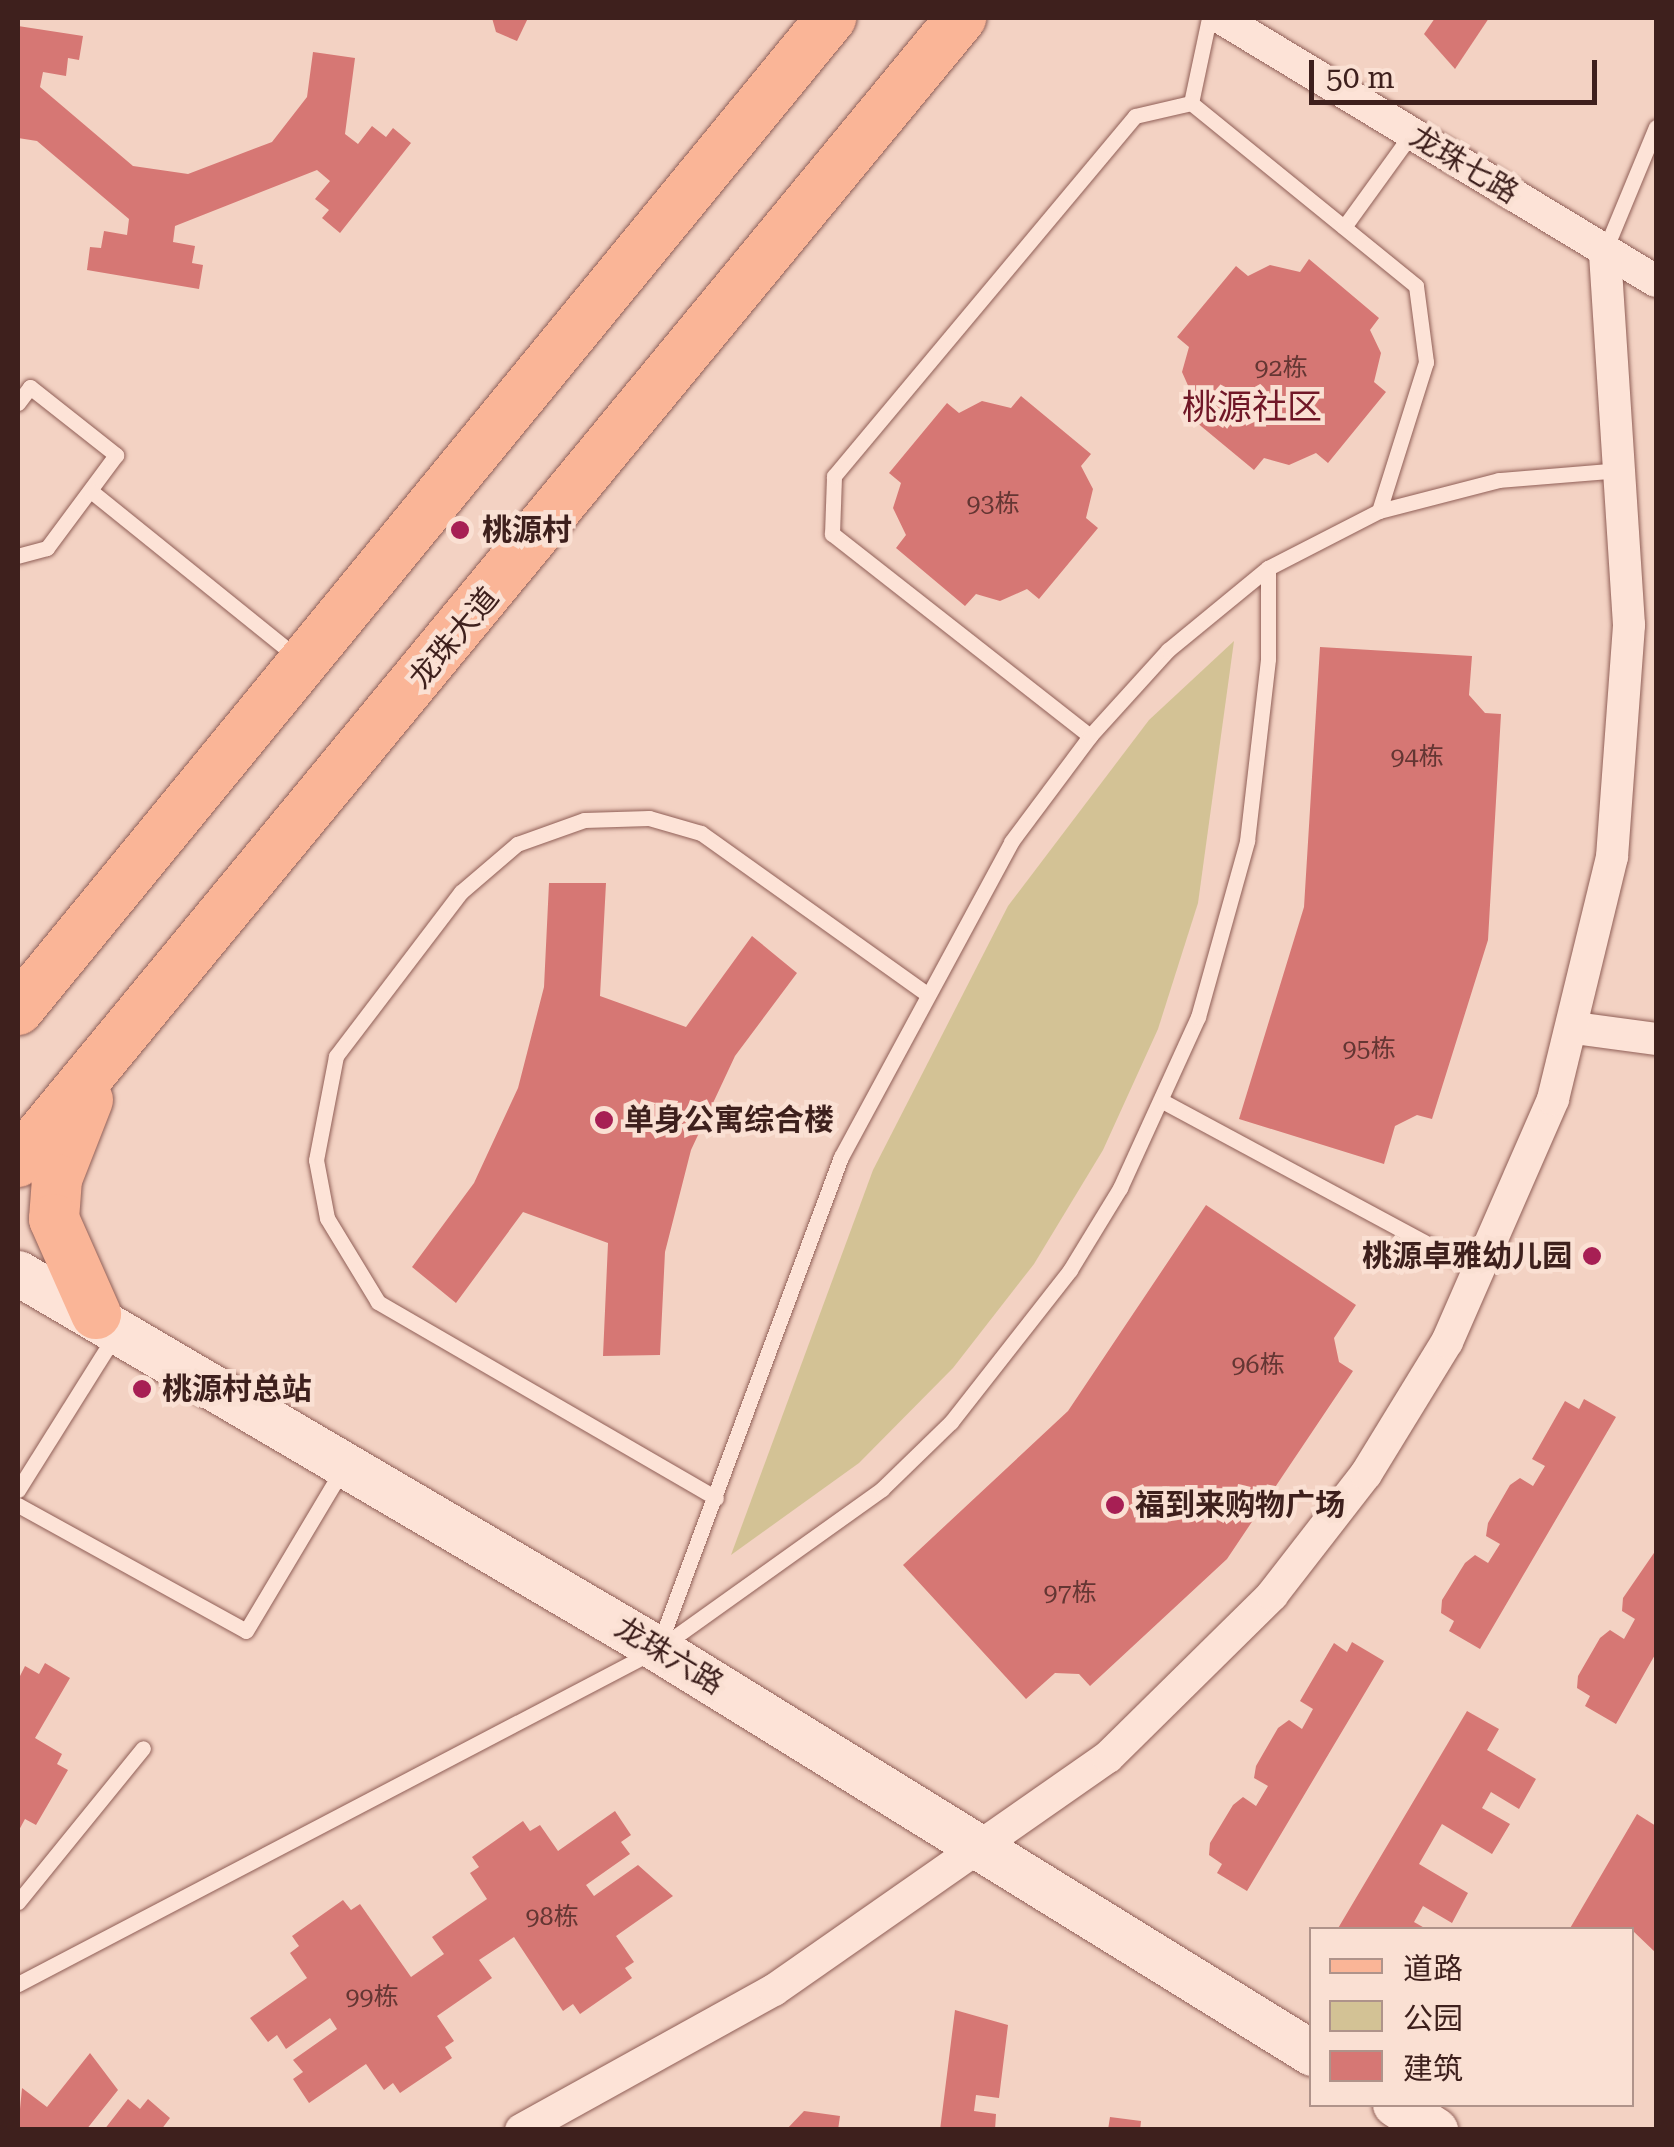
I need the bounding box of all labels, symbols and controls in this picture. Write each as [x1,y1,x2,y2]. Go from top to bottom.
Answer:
scale bar [1314,40,1602,102]
text: 50 m [1326,60,1395,95]
street label: 龙珠七路 [1403,119,1525,211]
house number: 92栋 [1255,353,1307,383]
district label: 桃源社区 [1182,387,1322,429]
house number: 93栋 [967,489,1019,519]
place label: 桃源村 [482,512,572,548]
marker: 桃源村 [447,517,473,543]
street label: 龙珠大道 [402,580,506,696]
house number: 94栋 [1391,742,1443,772]
house number: 95栋 [1343,1034,1395,1064]
place label: 单身公寓综合楼 [624,1102,834,1138]
marker: 单身公寓综合楼 [593,1109,615,1131]
place label: 桃源卓雅幼儿园 [1362,1238,1572,1274]
marker: 桃源卓雅幼儿园 [1581,1245,1603,1267]
house number: 96栋 [1232,1350,1284,1380]
place label: 桃源村总站 [162,1371,312,1407]
marker: 桃源村总站 [131,1378,153,1400]
place label: 福到来购物广场 [1135,1487,1345,1523]
marker: 福到来购物广场 [1104,1494,1126,1516]
house number: 97栋 [1044,1578,1096,1608]
street label: 龙珠六路 [608,1610,730,1702]
house number: 98栋 [526,1902,578,1932]
legend [1309,1927,1634,2107]
text: 道路 [1403,1951,1463,1986]
house number: 99栋 [346,1982,398,2012]
text: 公园 [1403,2001,1463,2036]
text: 建筑 [1403,2051,1463,2086]

